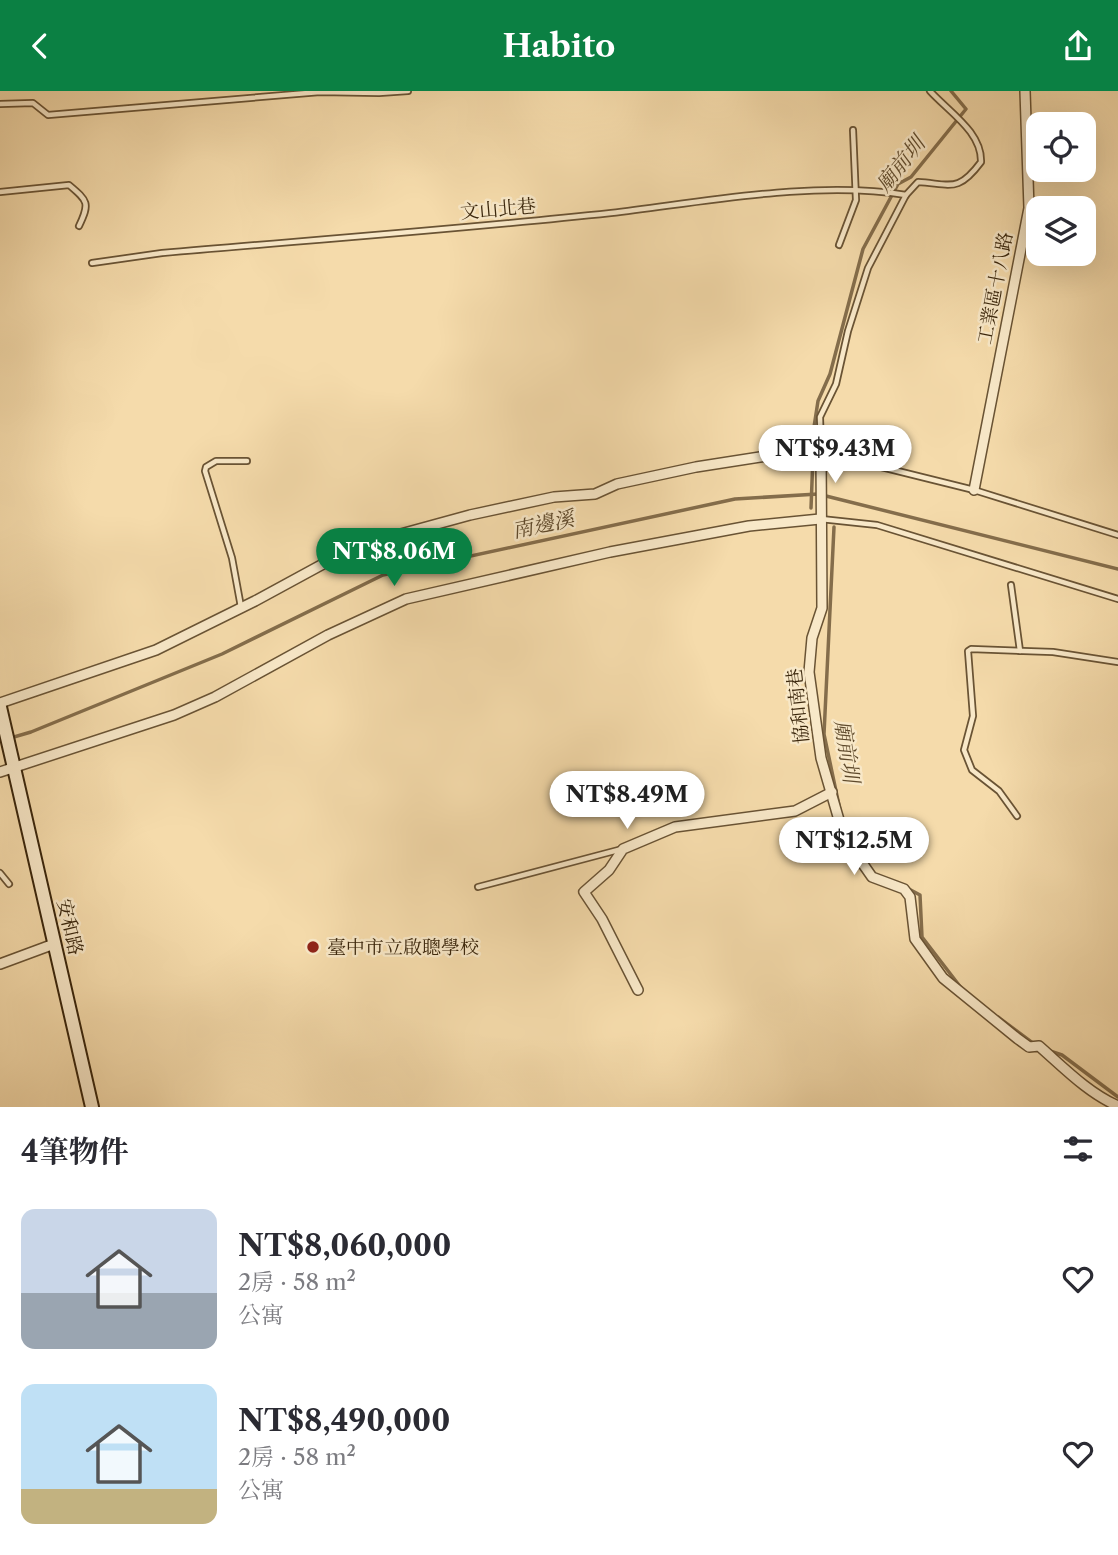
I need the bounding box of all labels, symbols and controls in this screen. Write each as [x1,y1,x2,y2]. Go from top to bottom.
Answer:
text: Habito [503,26,615,65]
icon: back [21,27,59,65]
icon: share [1059,27,1097,65]
map controls [1026,112,1096,266]
button: locate [1026,112,1096,182]
water label: 廟前圳 [870,129,931,196]
street label: 文山北巷 [459,194,537,224]
button: layers [1026,196,1096,266]
street label: 工業區十八路 [973,230,1017,346]
pin: NT$9.43M [763,425,907,485]
text: NT$9.43M [775,434,895,462]
water label: 南邊溪 [510,505,578,543]
pin: NT$8.06M [322,529,466,588]
text: NT$8.06M [332,537,456,565]
street label: 協和南巷 [783,667,813,745]
water label: 廟前圳 [830,718,865,787]
pin: NT$8.49M [555,771,699,831]
text: NT$8.49M [566,780,688,808]
pin: NT$12.5M [782,817,926,877]
text: NT$12.5M [795,826,913,854]
street label: 安和路 [52,897,88,957]
place label: 臺中市立啟聰學校 [327,936,479,959]
marker: 臺中市立啟聰學校 [305,939,321,955]
icon: filters [1059,1130,1097,1168]
text: 4筆物件 [21,1133,129,1170]
text: NT$8,060,000 [238,1227,451,1264]
icon: home [77,1237,161,1321]
icon: heart [1059,1260,1097,1298]
text: 2房 · 58 m² [238,1268,356,1296]
text: 公寓 [238,1301,284,1329]
text: NT$8,490,000 [238,1402,450,1439]
icon: home [77,1412,161,1496]
icon: heart [1059,1435,1097,1473]
text: 2房 · 58 m² [238,1443,356,1471]
text: 公寓 [238,1476,284,1504]

